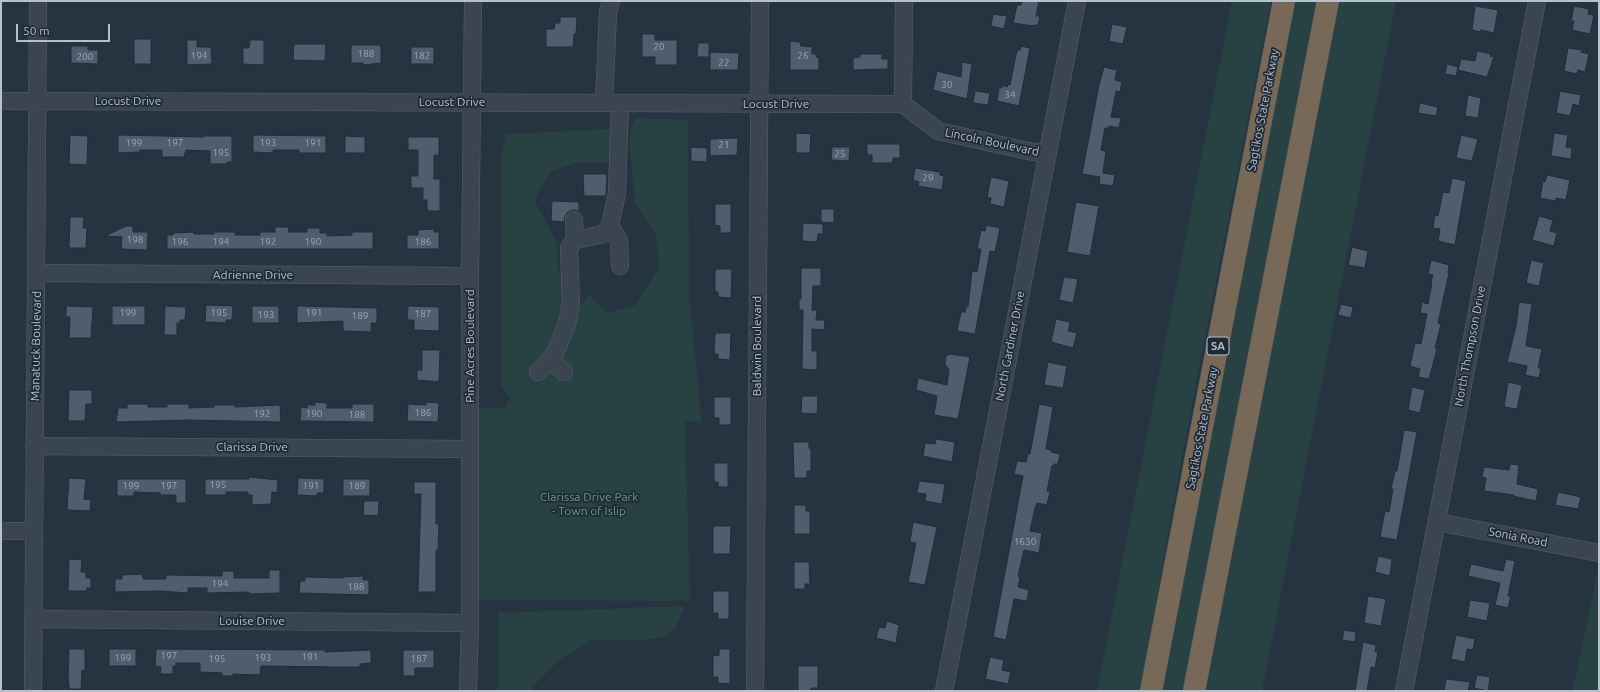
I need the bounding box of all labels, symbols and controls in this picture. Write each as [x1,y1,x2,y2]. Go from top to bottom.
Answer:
scale bar [18,16,112,42]
text: 50 m [23,24,50,37]
house number: 20 [653,41,665,53]
house number: 188 [358,48,374,60]
street label: Sagtikos State Parkway [1244,48,1282,172]
house number: 194 [191,50,207,62]
house number: 182 [414,50,430,62]
house number: 26 [797,50,809,62]
house number: 200 [77,51,93,63]
house number: 22 [718,57,730,69]
house number: 30 [941,79,953,91]
house number: 34 [1004,89,1016,101]
street label: Locust Drive [95,94,161,108]
street label: Locust Drive [419,95,485,109]
street label: Locust Drive [743,97,809,111]
street label: Lincoln Boulevard [944,125,1040,159]
house number: 199 [126,137,142,149]
house number: 197 [167,137,183,149]
house number: 193 [260,137,276,149]
house number: 191 [305,137,321,149]
house number: 21 [718,139,730,151]
house number: 195 [213,147,229,159]
house number: 25 [834,148,846,160]
house number: 29 [922,172,934,184]
house number: 198 [127,234,143,246]
house number: 196 [172,236,188,248]
house number: 194 [213,236,229,248]
house number: 192 [260,236,276,248]
house number: 190 [305,236,321,248]
house number: 186 [415,236,431,248]
street label: Adrienne Drive [213,268,293,282]
street label: North Thompson Drive [1451,284,1489,408]
street label: Pine Acres Boulevard [463,289,477,403]
street label: North Gardiner Drive [992,290,1028,402]
street label: Manatuck Boulevard [28,291,44,401]
street label: Baldwin Boulevard [750,296,764,396]
house number: 199 [120,307,136,319]
house number: 195 [211,307,227,319]
house number: 191 [306,307,322,319]
house number: 187 [415,308,431,320]
house number: 193 [258,309,274,321]
house number: 189 [352,310,368,322]
road number: SA [1207,337,1229,355]
street label: Sagtikos State Parkway [1183,366,1221,490]
house number: 186 [415,407,431,419]
house number: 192 [254,408,270,420]
house number: 190 [306,408,322,420]
house number: 188 [349,409,365,421]
street label: Clarissa Drive [216,440,288,454]
house number: 195 [210,479,226,491]
house number: 199 [123,480,139,492]
house number: 197 [161,480,177,492]
house number: 191 [303,480,319,492]
house number: 189 [349,480,365,492]
park label: Clarissa Drive Park - Town of Islip [540,490,638,518]
street label: Sonia Road [1487,524,1549,550]
house number: 1630 [1014,536,1036,548]
house number: 194 [212,578,228,590]
house number: 188 [348,581,364,593]
street label: Louise Drive [219,614,285,628]
house number: 197 [161,650,177,662]
house number: 191 [302,651,318,663]
house number: 199 [115,652,131,664]
house number: 193 [255,652,271,664]
house number: 195 [209,653,225,665]
house number: 187 [411,653,427,665]

